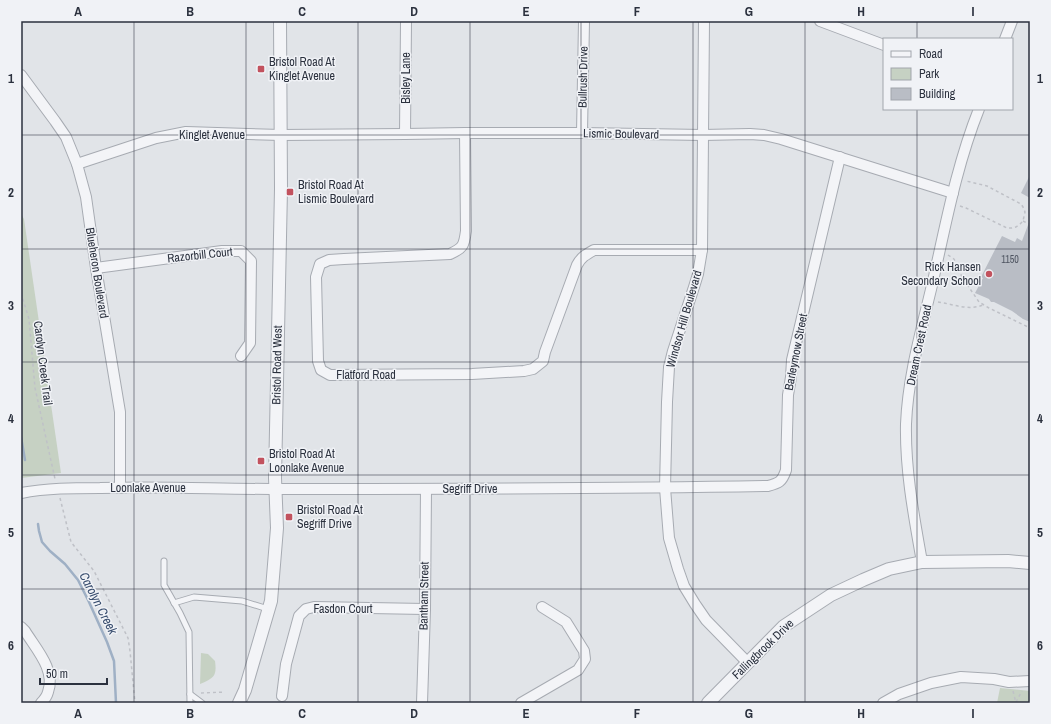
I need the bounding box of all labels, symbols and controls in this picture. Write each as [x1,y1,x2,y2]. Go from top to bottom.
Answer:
text: A [74,3,82,20]
text: B [186,3,194,20]
text: C [298,3,306,20]
text: D [410,3,418,20]
text: E [522,3,530,20]
text: F [634,3,641,20]
text: G [745,3,753,20]
text: H [857,3,865,20]
text: I [972,3,975,20]
legend [883,38,1013,110]
street label: Bullrush Drive [574,46,592,108]
text: Road [919,46,943,62]
street label: Bisley Lane [398,52,414,104]
place label: Bristol Road At Kinglet Avenue [269,54,335,84]
marker: Bristol Road At Kinglet Avenue [256,64,266,74]
text: Park [919,66,939,82]
text: 1 [8,70,14,87]
text: 1 [1037,70,1043,87]
text: Building [919,86,956,102]
street label: Lismic Boulevard [583,125,659,143]
street label: Kinglet Avenue [179,127,245,143]
place label: Bristol Road At Lismic Boulevard [298,177,374,207]
text: 2 [8,184,14,201]
text: 2 [1037,184,1043,201]
marker: Bristol Road At Lismic Boulevard [285,187,295,197]
street label: Blueheron Boulevard [82,226,112,320]
street label: Razorbill Court [167,244,234,266]
house number: 1150 [1001,253,1019,266]
place label: Rick Hansen Secondary School [901,259,981,289]
street label: Windsor Hill Boulevard [662,268,706,370]
marker: Rick Hansen Secondary School [984,269,994,279]
text: 3 [8,297,14,314]
text: 3 [1037,297,1043,314]
street label: Dream Crest Road [903,303,935,387]
street label: Barleymow Street [781,312,811,392]
street label: Carolyn Creek Trail [30,320,56,406]
street label: Bristol Road West [268,325,286,405]
street label: Flatford Road [336,367,396,383]
text: 4 [8,410,14,427]
text: 4 [1037,410,1043,427]
place label: Bristol Road At Loonlake Avenue [269,446,344,476]
marker: Bristol Road At Loonlake Avenue [256,456,266,466]
street label: Loonlake Avenue [110,480,186,496]
street label: Segriff Drive [442,481,498,497]
place label: Bristol Road At Segriff Drive [297,502,363,532]
marker: Bristol Road At Segriff Drive [284,512,294,522]
text: 5 [8,524,14,541]
text: 5 [1037,524,1043,541]
street label: Bantham Street [415,561,433,630]
water label: Carolyn Creek [76,569,122,638]
street label: Fasdon Court [313,601,373,617]
street label: Fallingbrook Drive [729,615,797,683]
text: 6 [8,637,14,654]
text: 6 [1037,637,1043,654]
scale bar [40,660,107,686]
text: 50 m [46,666,68,682]
text: A [74,705,82,722]
text: B [186,705,194,722]
text: C [298,705,306,722]
text: D [410,705,418,722]
text: E [522,705,530,722]
text: F [634,705,641,722]
text: G [745,705,753,722]
text: H [857,705,865,722]
text: I [972,705,975,722]

